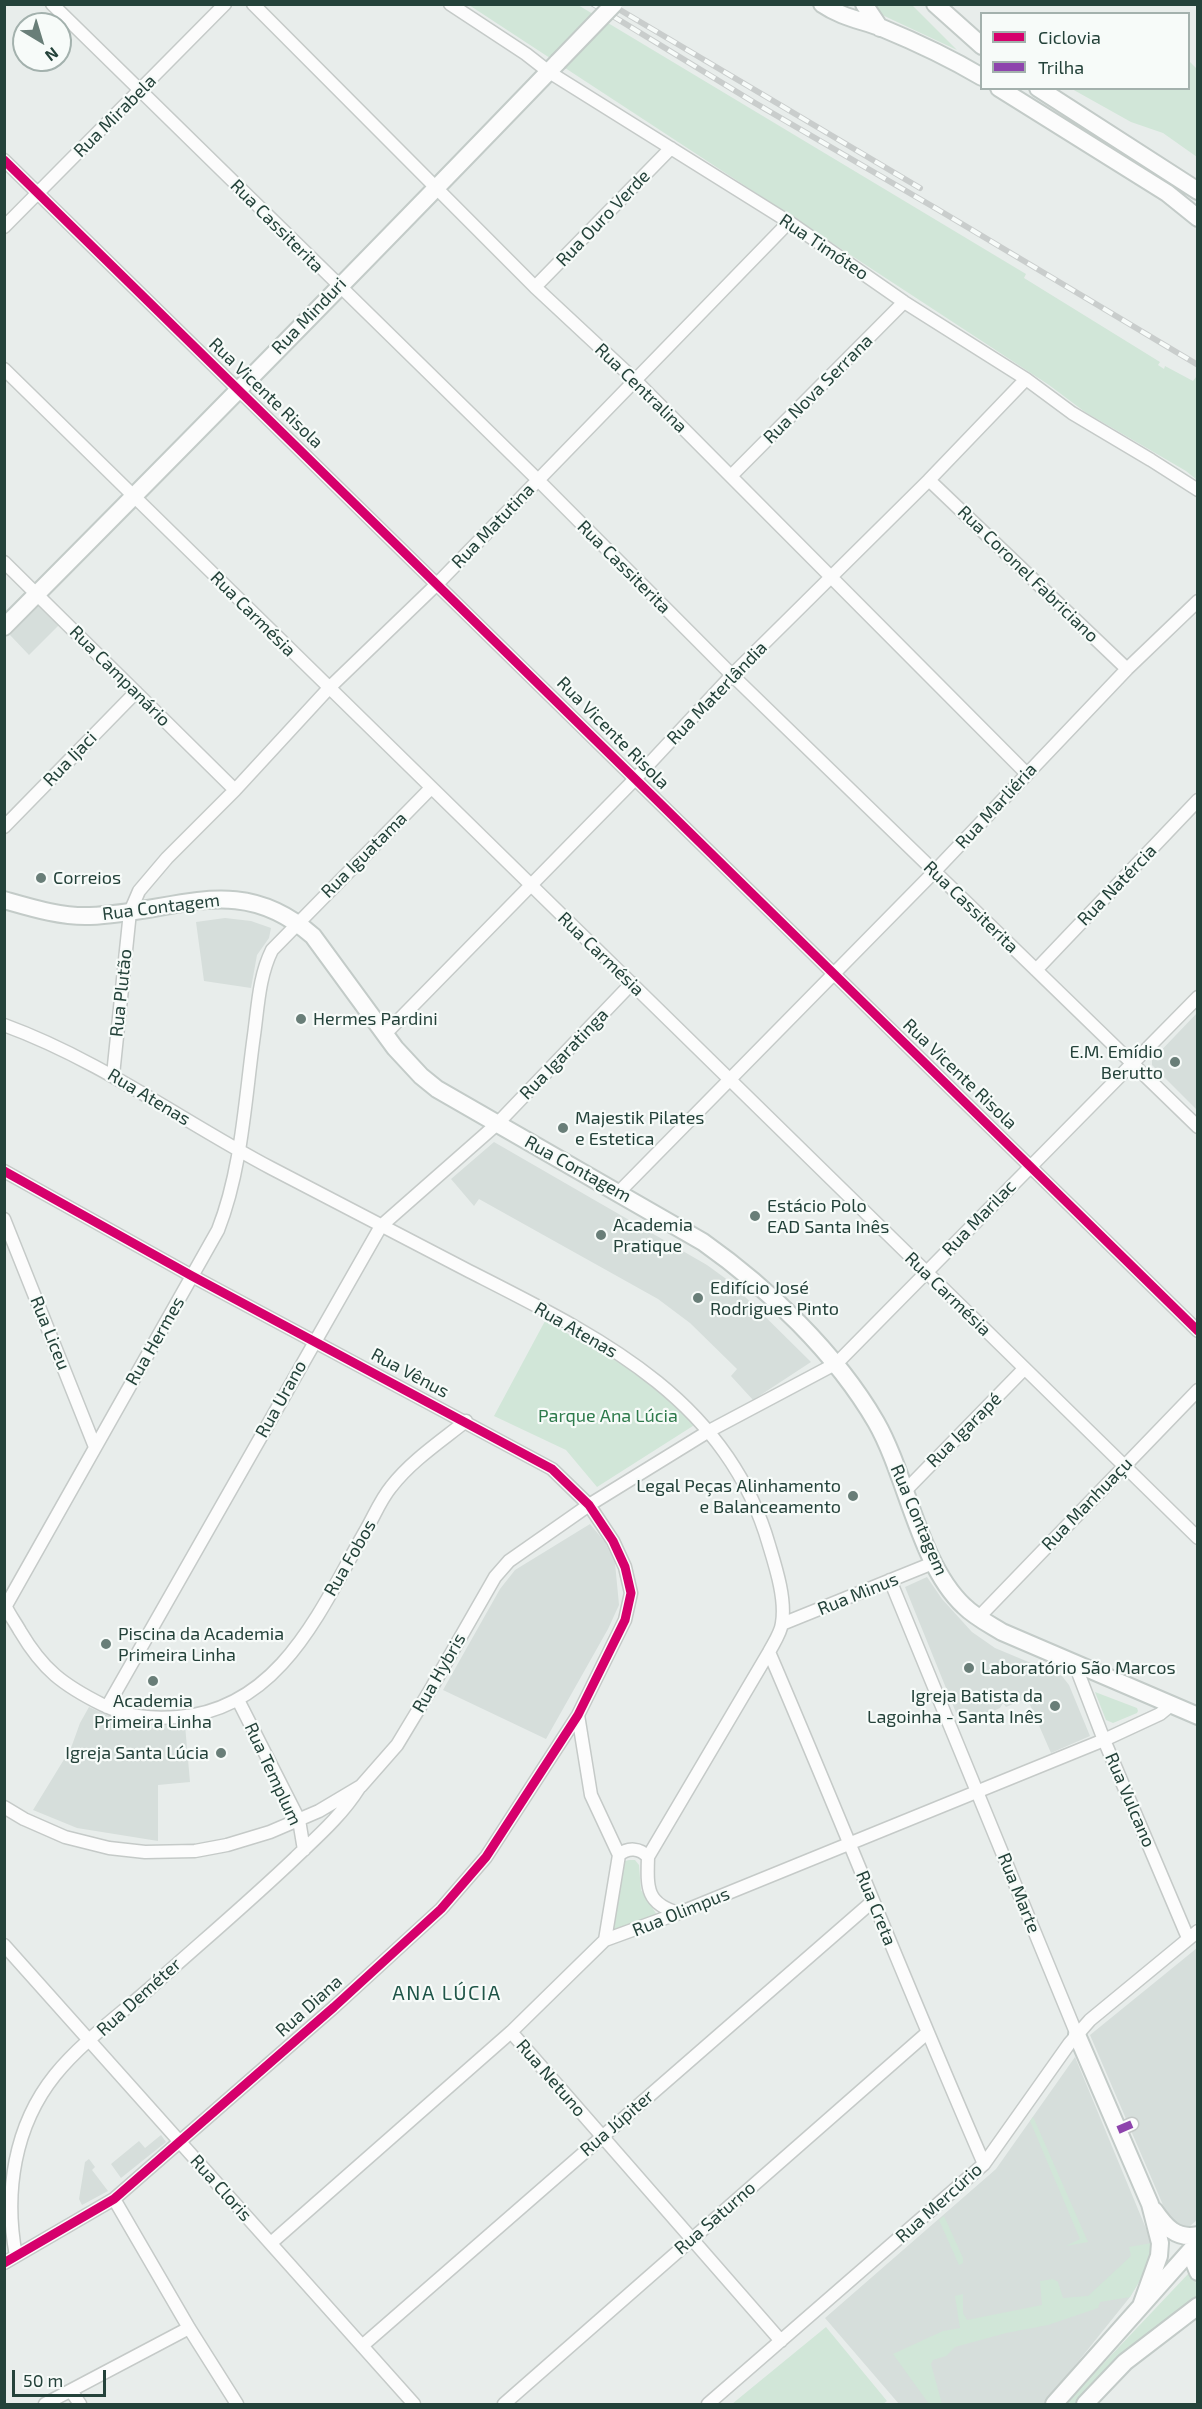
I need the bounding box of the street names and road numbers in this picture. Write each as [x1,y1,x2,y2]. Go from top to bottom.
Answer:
street label: Rua Mirabela [69,70,161,162]
street label: Rua Ouro Verde [552,165,654,271]
street label: Rua Cassiterita [226,175,328,277]
street label: Rua Timóteo [775,209,873,285]
street label: Rua Minduri [267,273,351,359]
street label: Rua Nova Serrana [759,330,877,448]
street label: Rua Vicente Risola [204,333,328,453]
street label: Rua Centralina [590,339,692,437]
street label: Rua Matutina [447,479,539,573]
street label: Rua Coronel Fabriciano [953,501,1103,647]
street label: Rua Cassiterita [573,516,675,618]
street label: Rua Carmésia [206,567,300,661]
street label: Rua Campanário [65,621,175,731]
street label: Rua Materlândia [662,637,772,749]
street label: Rua Vicente Risola [552,672,674,794]
street label: Rua Ijaci [39,727,101,791]
street label: Rua Marliéria [951,759,1041,853]
street label: Rua Iguatama [317,808,411,902]
street label: Rua Natércia [1073,840,1161,930]
street label: Rua Cassiterita [919,856,1023,958]
street label: Rua Contagem [101,889,221,925]
street label: Rua Carmésia [553,907,649,1001]
street label: Rua Plutão [106,948,136,1038]
street label: Rua Igaratinga [515,1004,613,1104]
street label: Rua Vicente Risola [898,1014,1022,1134]
street label: Rua Atenas [104,1064,194,1130]
street label: Rua Contagem [521,1131,635,1207]
street label: Rua Marilac [938,1176,1020,1260]
street label: Rua Carmésia [900,1247,996,1341]
street label: Rua Liceu [25,1293,75,1373]
street label: Rua Hermes [121,1293,189,1389]
street label: Rua Atenas [531,1298,621,1362]
street label: Rua Vênus [367,1343,453,1403]
street label: Rua Urano [251,1357,311,1441]
street label: Rua Igarapé [922,1388,1006,1472]
street label: Rua Manhuaçu [1037,1453,1137,1555]
street label: Rua Contagem [886,1461,952,1579]
street label: Rua Fobos [320,1516,380,1600]
street label: Rua Minus [814,1568,902,1620]
street label: Rua Hybris [408,1630,470,1716]
street label: Rua Templum [240,1719,306,1829]
street label: Rua Vulcano [1100,1749,1160,1851]
street label: Rua Marte [993,1850,1045,1936]
street label: Rua Creta [851,1867,901,1949]
street label: Rua Olimpus [629,1883,733,1941]
street label: Rua Deméter [92,1953,186,2041]
street label: Rua Diana [271,1971,347,2041]
street label: Rua Netuno [512,2035,590,2121]
street label: Rua Júpiter [576,2085,658,2161]
street label: Rua Cloris [186,2150,256,2226]
street label: Rua Mercúrio [891,2159,987,2247]
street label: Rua Saturno [670,2177,760,2259]

